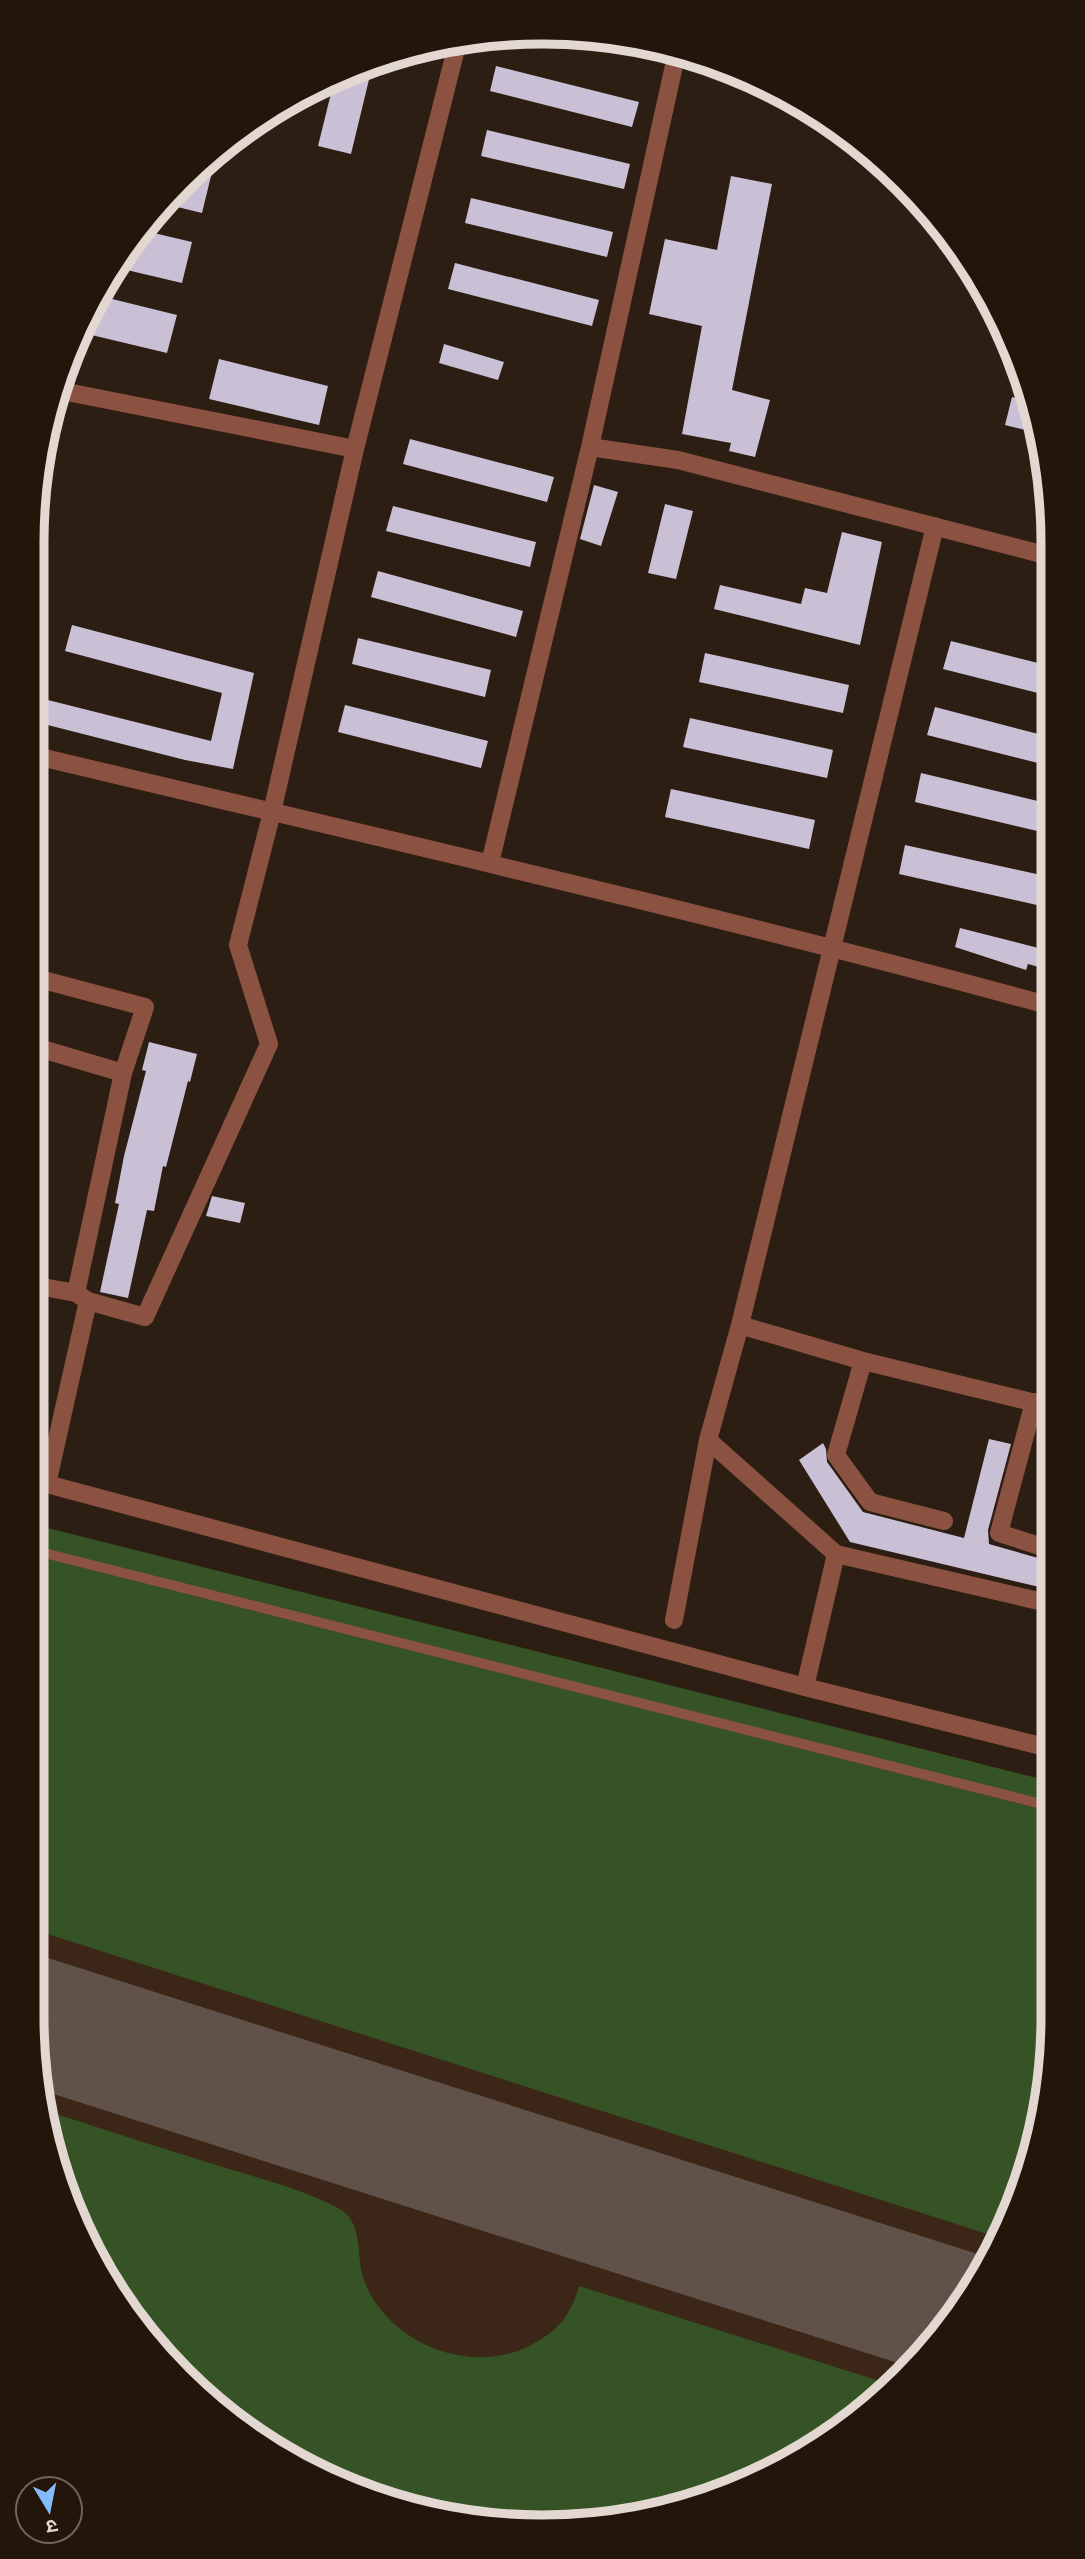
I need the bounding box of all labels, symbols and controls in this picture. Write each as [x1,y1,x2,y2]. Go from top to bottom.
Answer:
north arrow [14,2475,84,2545]
text: उ [44,2515,60,2540]

